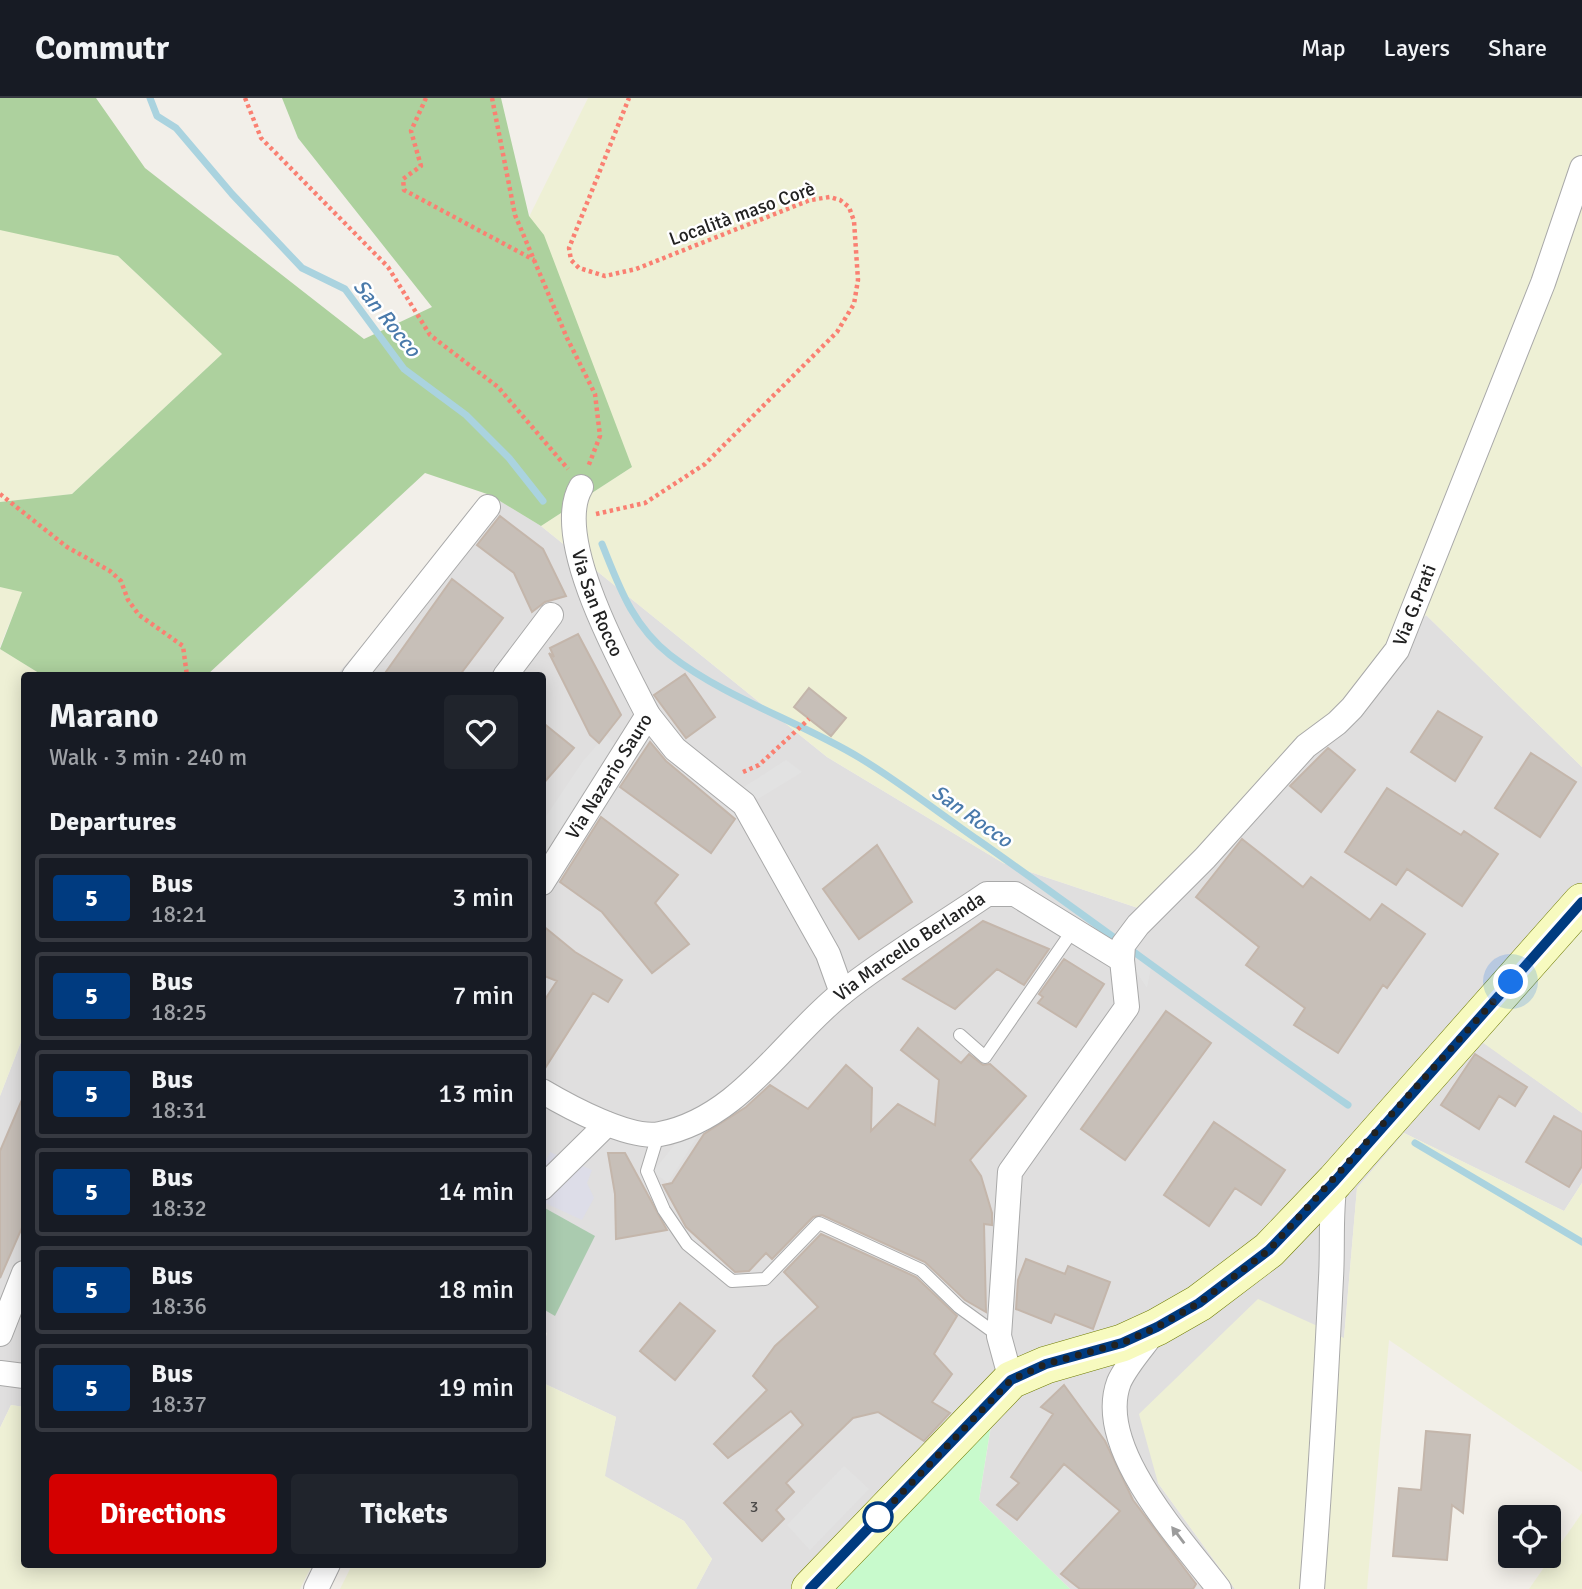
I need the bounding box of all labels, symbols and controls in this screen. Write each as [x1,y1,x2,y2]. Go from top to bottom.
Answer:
text: Commutr [35,28,169,69]
text: Map [1301,33,1346,63]
text: Layers [1384,33,1450,63]
text: Share [1488,33,1547,63]
street label: Località maso Corè [666,176,818,252]
water label: San Rocco [348,274,427,363]
street label: Via San Rocco [566,547,629,661]
street label: Via G.Prati [1388,561,1442,650]
button: heart [444,695,518,769]
text: Marano [49,696,158,737]
street label: Via Nazario Sauro [561,709,658,844]
text: Walk · 3 min · 240 m [49,743,247,772]
water label: San Rocco [927,779,1018,854]
text: Departures [49,806,176,838]
text: Bus [151,868,193,900]
text: 3 min [452,882,514,914]
text: 5 [85,883,98,913]
street label: Via Marcello Berlanda [829,887,990,1007]
text: 18:21 [151,900,207,929]
your location [1493,964,1528,999]
text: Bus [151,966,193,998]
text: 7 min [452,980,514,1012]
text: 5 [85,981,98,1011]
text: 18:25 [151,998,207,1027]
text: Bus [151,1064,193,1096]
text: 13 min [438,1078,514,1110]
text: 5 [85,1079,98,1109]
text: 18:31 [151,1096,207,1125]
text: Bus [151,1162,193,1194]
text: 14 min [438,1176,514,1208]
text: 5 [85,1177,98,1207]
text: 18:32 [151,1194,207,1223]
text: Bus [151,1260,193,1292]
text: 18 min [438,1274,514,1306]
text: 5 [85,1275,98,1305]
text: 18:36 [151,1292,207,1321]
text: Bus [151,1358,193,1390]
text: 19 min [438,1372,514,1404]
text: 5 [85,1373,98,1403]
text: 18:37 [151,1390,207,1419]
button: Directions [49,1474,277,1554]
button: Tickets [291,1474,518,1554]
house number: 3 [750,1497,758,1517]
unlabelled marker [863,1502,893,1532]
map controls [1498,1505,1561,1568]
button: locate [1498,1505,1561,1568]
one-way arrow [1171,1526,1186,1544]

